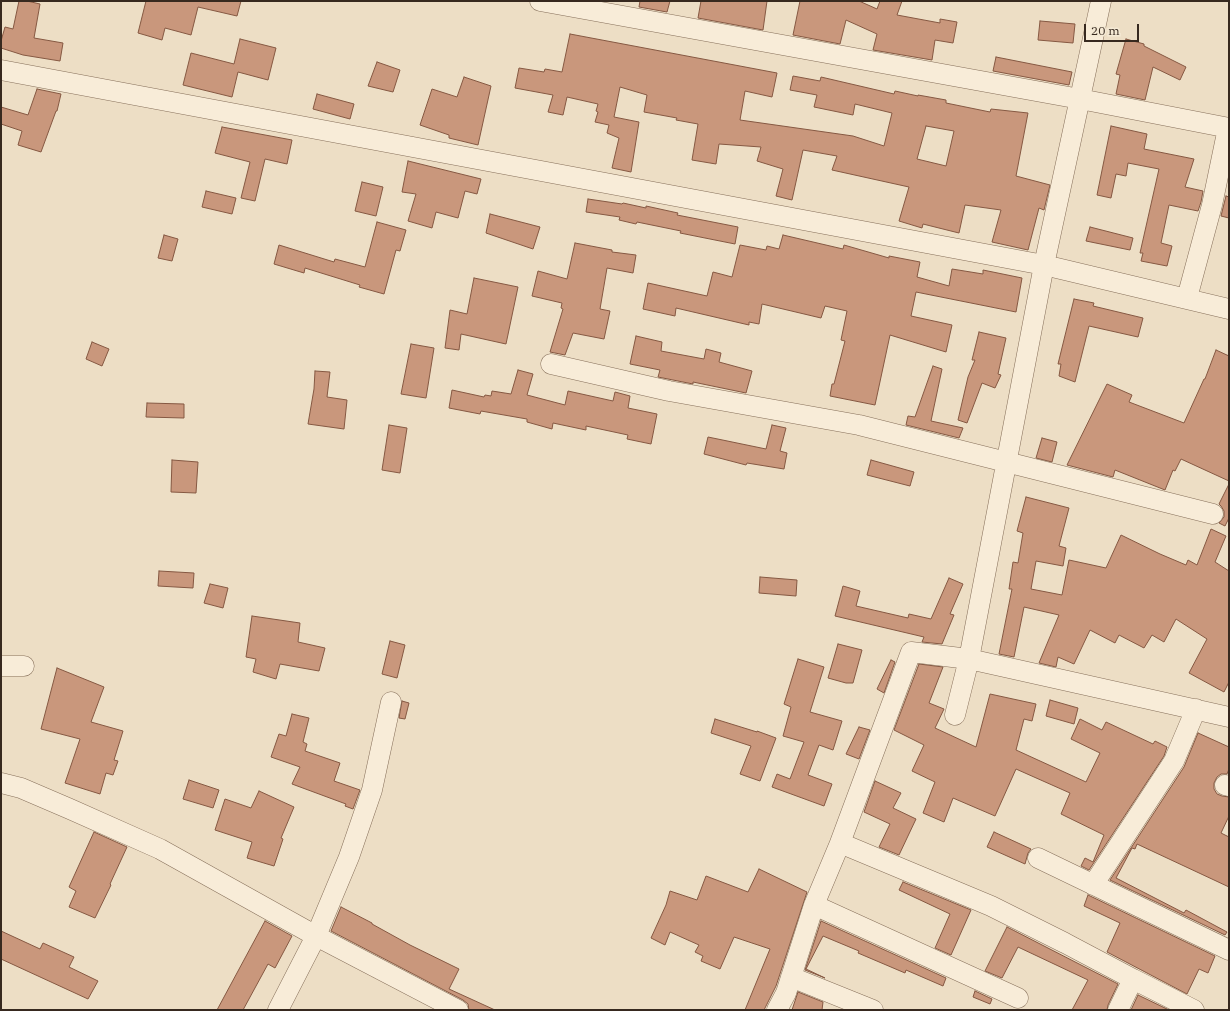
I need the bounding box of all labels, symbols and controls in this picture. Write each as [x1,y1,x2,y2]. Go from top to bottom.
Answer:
scale bar [1086,16,1141,42]
text: 20 m [1091,23,1120,38]

